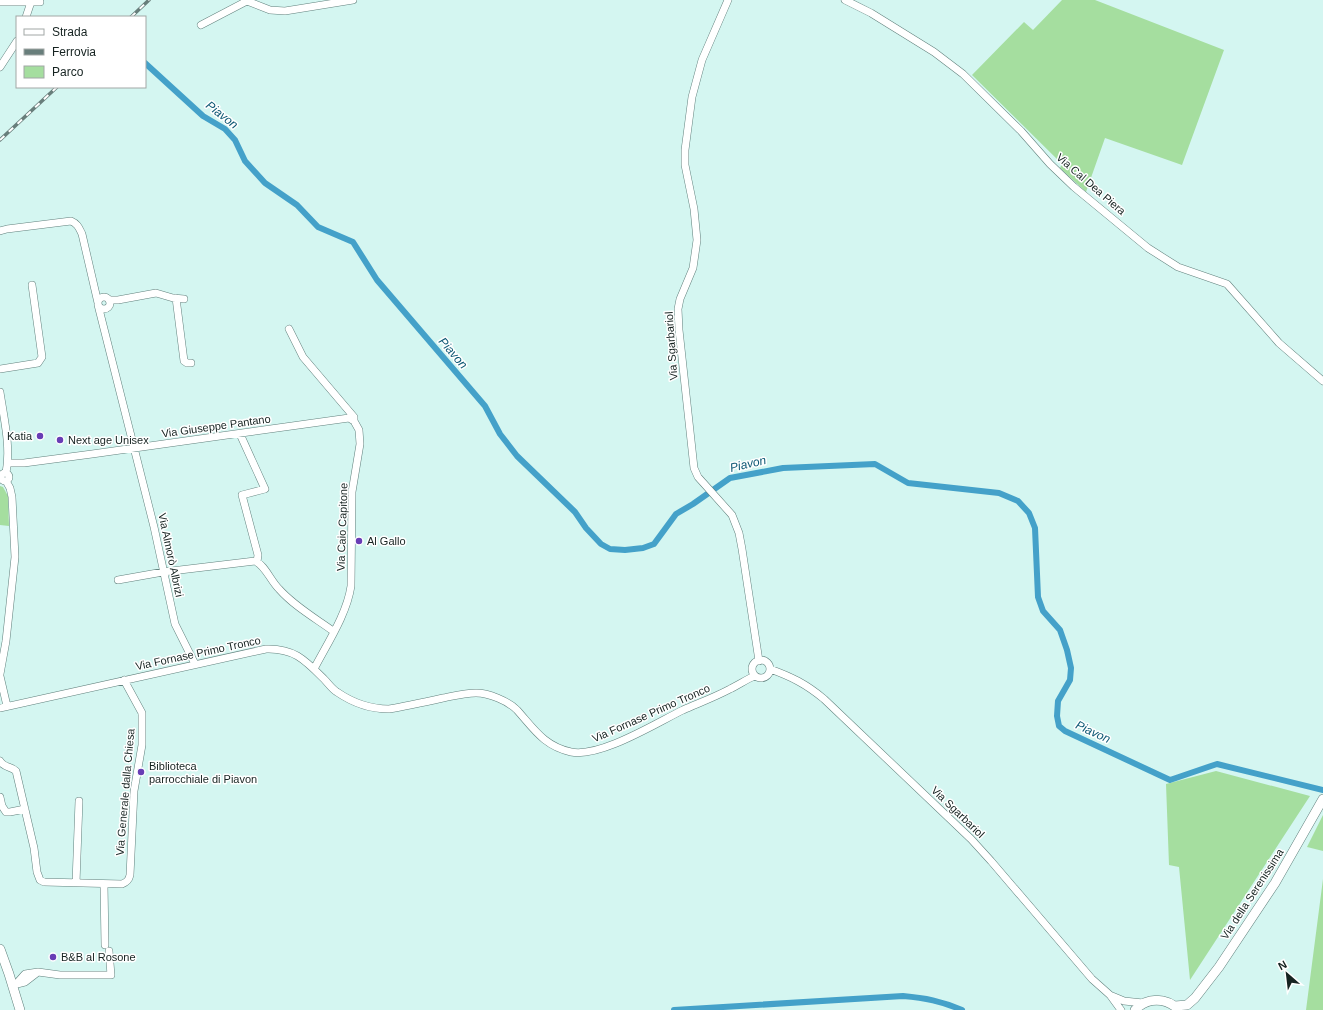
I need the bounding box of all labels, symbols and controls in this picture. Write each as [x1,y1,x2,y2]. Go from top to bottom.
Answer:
legend [16,16,146,88]
text: Strada [52,25,88,39]
text: Ferrovia [52,45,96,59]
text: Parco [52,65,84,79]
water label: Piavon [203,98,241,132]
street label: Via Cal Dea Piera [1054,151,1129,218]
street label: Via Sgarbariol [663,311,679,381]
water label: Piavon [436,335,471,372]
street label: Via Giuseppe Pantano [161,412,271,440]
place label: Katia [7,430,33,442]
marker: Katia [35,431,45,441]
place label: Next age Unisex [68,434,149,446]
marker: Next age Unisex [55,435,65,445]
water label: Piavon [729,453,768,475]
street label: Via Caio Capitone [334,483,350,571]
street label: Via Almorò Albrizi [156,512,186,598]
place label: Al Gallo [367,535,406,547]
marker: Al Gallo [354,536,364,546]
street label: Via Fornase Primo Tronco [134,634,262,672]
street label: Via Fornase Primo Tronco [590,682,712,744]
water label: Piavon [1073,718,1113,746]
street label: Via Generale dalla Chiesa [113,727,137,856]
place label: Biblioteca parrocchiale di Piavon [149,760,257,785]
marker: Biblioteca parrocchiale di Piavon [136,767,146,777]
street label: Via Sgarbariol [929,784,987,840]
street label: Via della Serenissima [1218,846,1286,942]
place label: B&B al Rosone [61,951,136,963]
marker: B&B al Rosone [48,952,58,962]
north arrow [1267,954,1307,994]
text: N [1276,958,1289,972]

